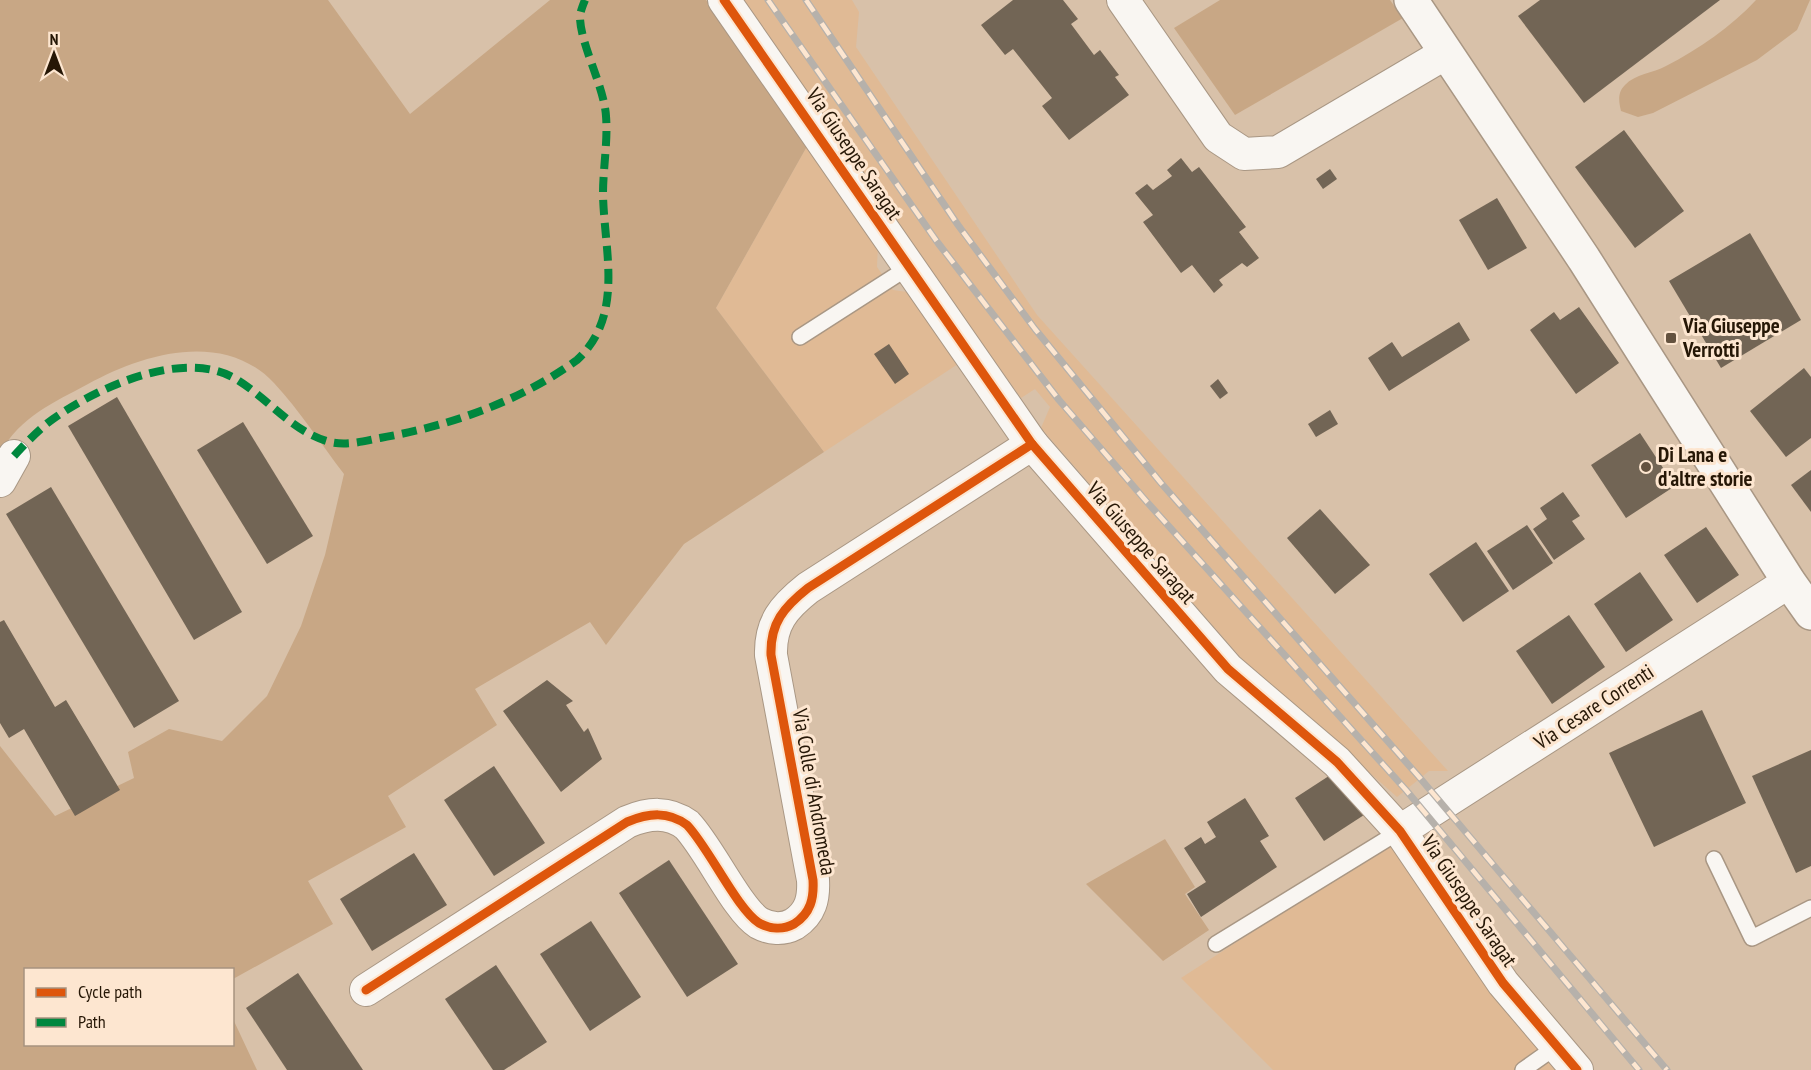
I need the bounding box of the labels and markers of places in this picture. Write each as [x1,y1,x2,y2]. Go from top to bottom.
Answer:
place label: Via Giuseppe Verrotti [1682,312,1780,363]
marker: Via Giuseppe Verrotti [1664,331,1678,345]
place label: Di Lana e d'altre storie [1658,441,1753,492]
marker: Di Lana e d'altre storie [1639,460,1653,474]

